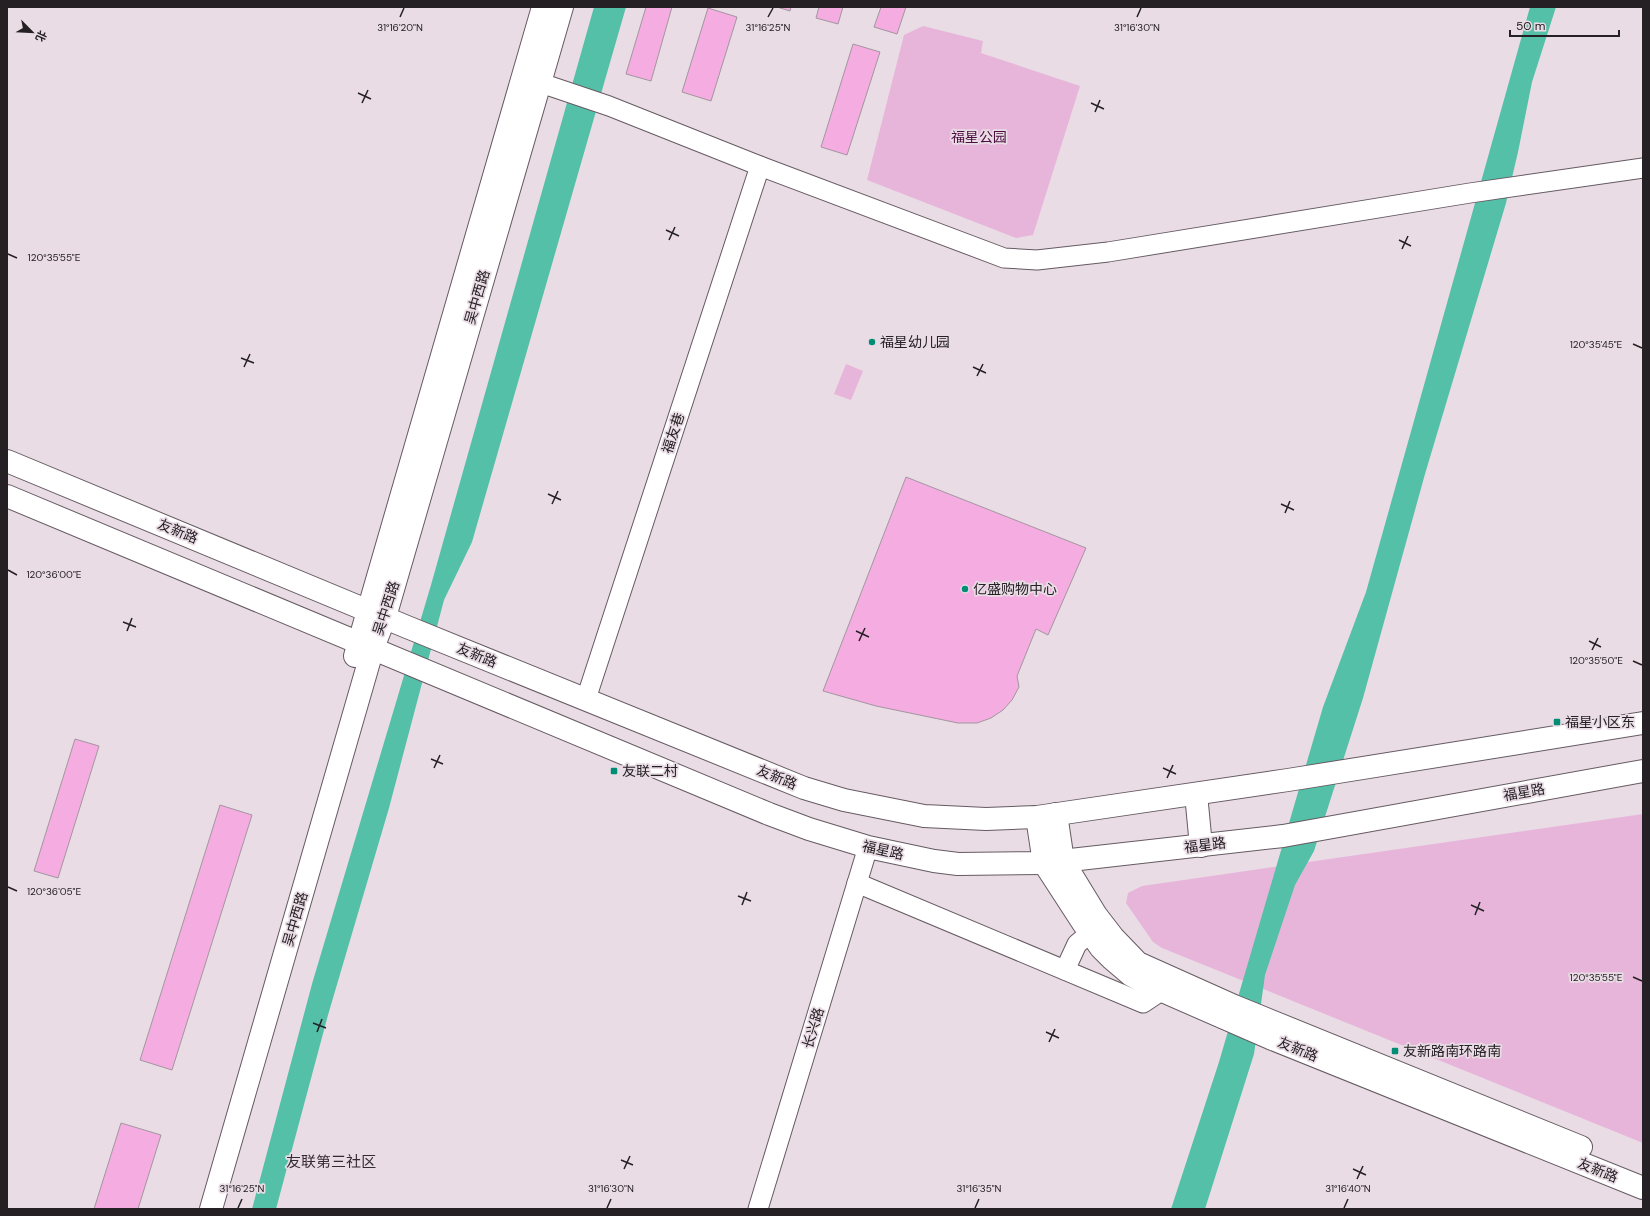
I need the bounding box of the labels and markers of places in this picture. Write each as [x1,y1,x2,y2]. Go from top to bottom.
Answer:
place label: 福星幼儿园 [880,333,950,351]
marker: 福星幼儿园 [867,337,877,347]
place label: 亿盛购物中心 [973,580,1057,598]
marker: 亿盛购物中心 [960,584,970,594]
place label: 福星小区东 [1565,713,1635,731]
marker: 福星小区东 [1552,717,1562,727]
place label: 友联二村 [622,762,678,780]
marker: 友联二村 [609,766,619,776]
place label: 友新路南环路南 [1403,1042,1501,1060]
marker: 友新路南环路南 [1390,1046,1400,1056]

